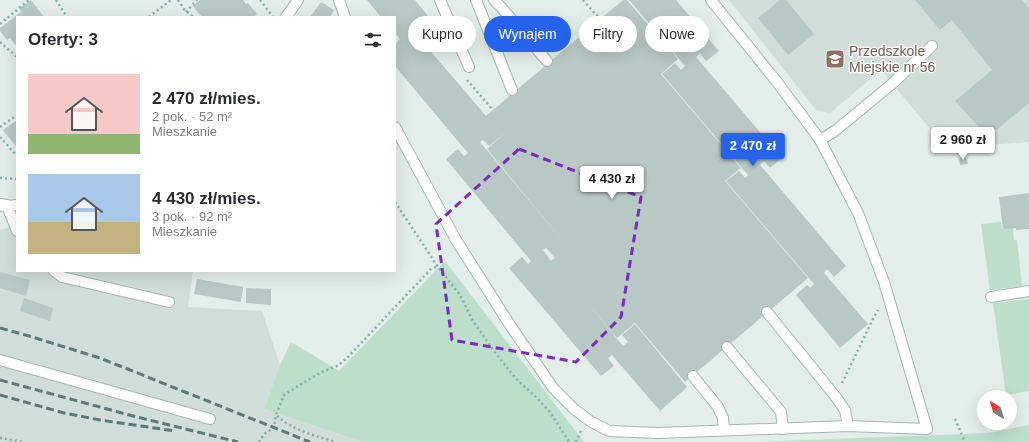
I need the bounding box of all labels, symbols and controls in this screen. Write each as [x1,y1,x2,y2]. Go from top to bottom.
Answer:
chip: Kupno [408,16,476,52]
chip: Wynajem [484,16,571,52]
chip: Filtry [579,16,637,52]
chip: Nowe [645,16,709,52]
icon: filters [362,29,384,51]
text: Oferty: 3 [28,30,98,49]
place label: Przedszkole Miejskie nr 56 [849,43,936,75]
school or university icon: Przedszkole Miejskie nr 56 [824,48,846,70]
text: 2 470 zł/mies. [152,89,261,108]
icon: home [60,90,108,138]
text: 2 pok. · 52 m² [152,109,232,124]
text: Mieszkanie [152,124,217,139]
pin: 2 960 zł [922,127,1004,161]
text: 2 960 zł [940,132,986,147]
pin: 2 470 zł [712,133,794,167]
text: 2 470 zł [730,138,776,153]
pin: 4 430 zł [571,166,653,200]
text: 4 430 zł [589,171,635,186]
text: 4 430 zł/mies. [152,189,261,208]
icon: home [60,190,108,238]
text: 3 pok. · 92 m² [152,209,232,224]
text: Mieszkanie [152,224,217,239]
north arrow [977,390,1017,430]
map controls [977,390,1017,430]

